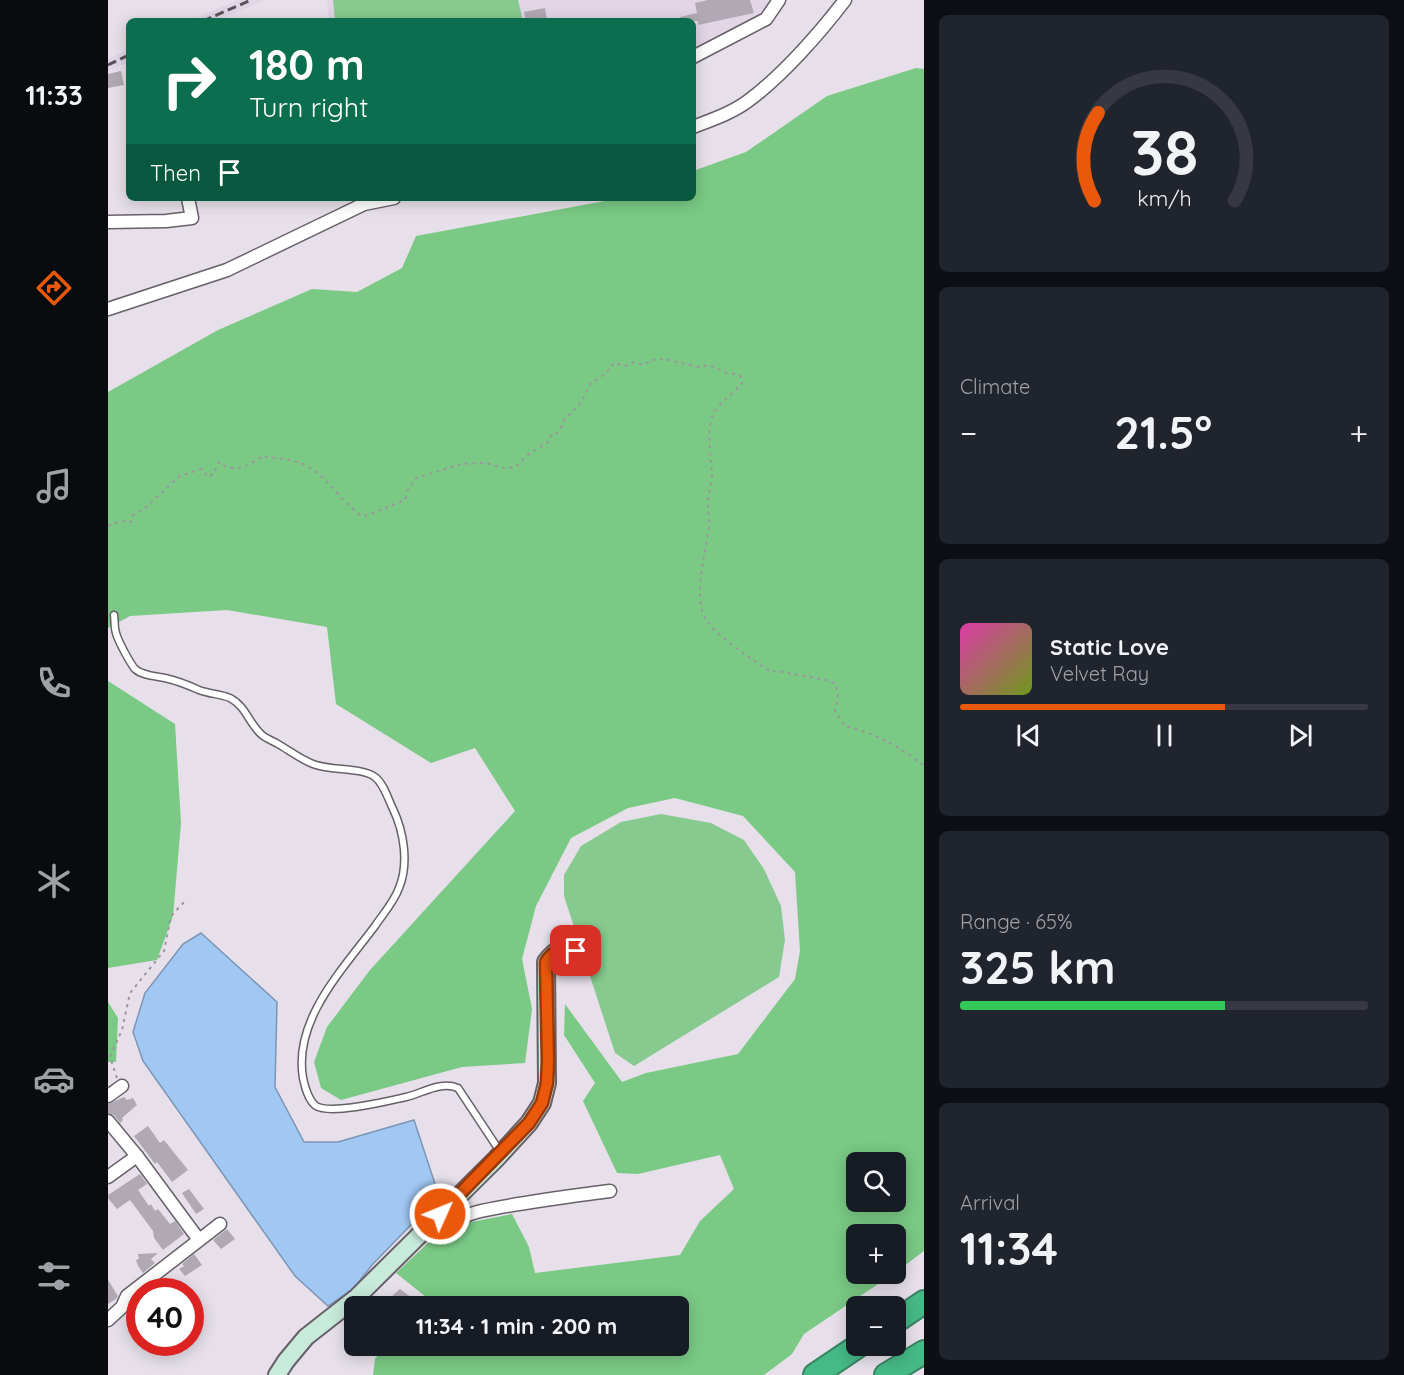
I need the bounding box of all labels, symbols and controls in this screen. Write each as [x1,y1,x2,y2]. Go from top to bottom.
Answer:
text: 180 m [249,38,365,91]
icon: right [150,42,228,120]
text: 11:33 [25,78,83,112]
text: Turn right [249,90,368,124]
text: 38 [1130,113,1198,191]
icon: arrive [213,156,246,189]
text: Then [150,159,201,187]
text: km/h [1137,185,1191,211]
icon: directions [33,267,75,309]
text: Climate [960,374,1030,399]
text: 21.5° [1114,404,1212,460]
text: − [960,412,977,453]
text: + [1349,412,1368,453]
icon: music [33,465,75,507]
text: Static Love [1050,633,1169,661]
text: Velvet Ray [1050,661,1149,686]
icon: phone [33,662,75,704]
icon: previous [1012,719,1045,752]
icon: pause [1148,719,1181,752]
icon: next [1284,719,1317,752]
icon: climate [33,860,75,902]
text: Range · 65% [960,909,1073,934]
pin [550,925,601,976]
icon: arrive [559,934,592,967]
text: 325 km [960,939,1115,995]
icon: car [33,1058,75,1100]
map controls [846,1152,906,1356]
button: search [846,1152,906,1212]
position arrow [408,1182,472,1246]
text: Arrival [960,1190,1020,1215]
text: 11:34 [960,1220,1058,1276]
button: + [846,1224,906,1284]
icon: filters [33,1255,75,1297]
speed limit sign: 40 [126,1278,204,1356]
button: − [846,1296,906,1356]
text: 11:34 · 1 min · 200 m [416,1312,617,1340]

